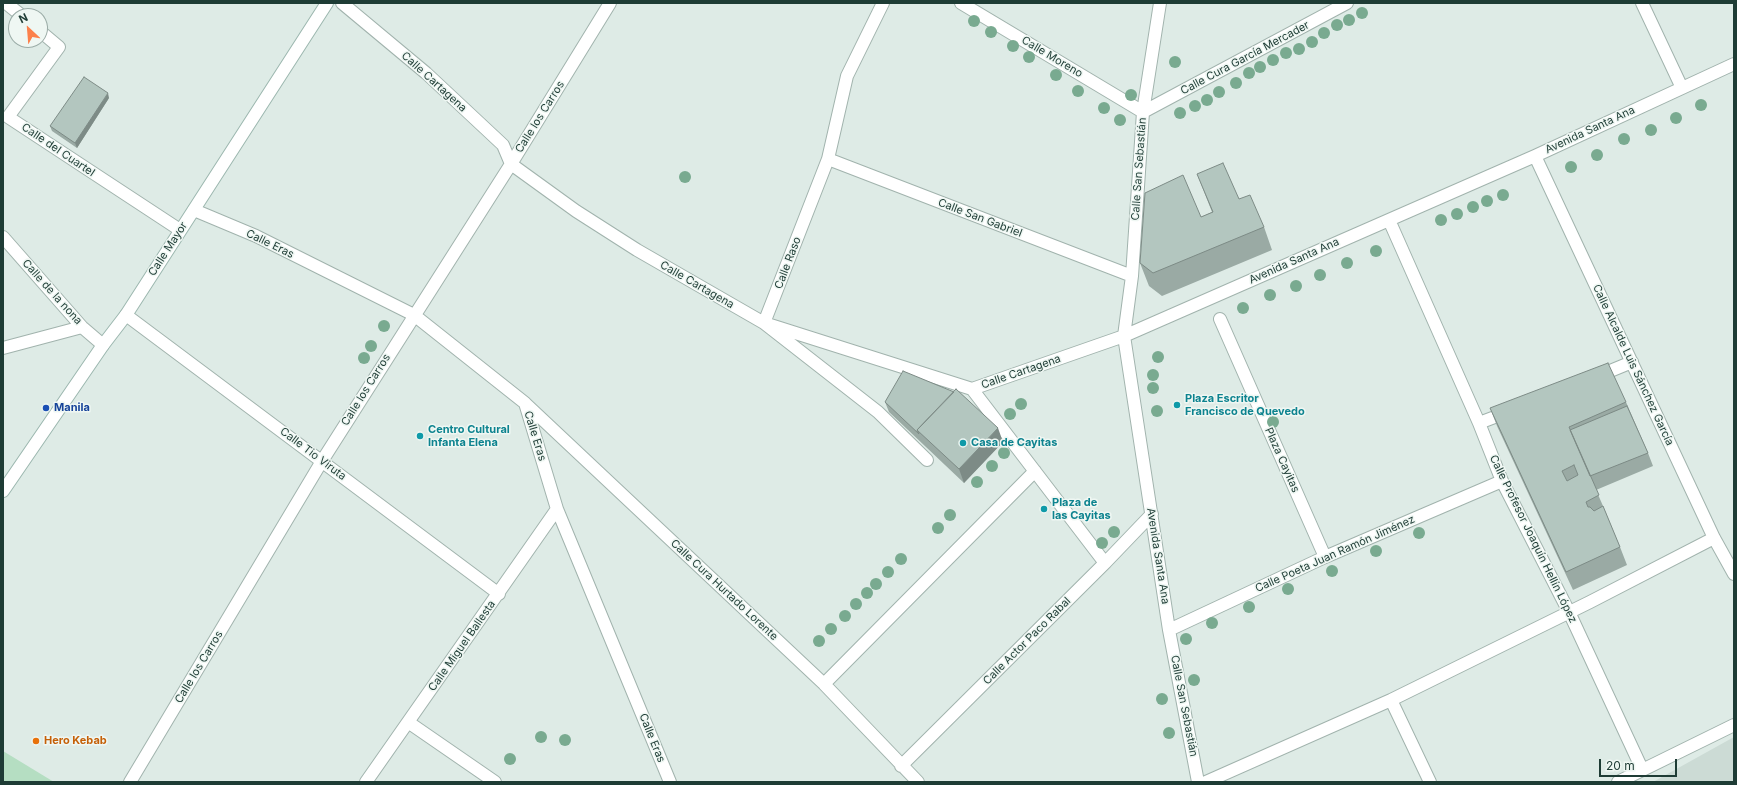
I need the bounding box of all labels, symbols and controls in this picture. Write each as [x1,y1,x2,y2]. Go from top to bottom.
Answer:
north arrow [8,8,48,48]
text: N [16,10,30,26]
street label: Calle Cura García Mercader [1178,18,1312,98]
street label: Calle Moreno [1019,34,1085,80]
street label: Calle Cartagena [399,49,469,115]
street label: Calle los Carros [513,79,567,155]
street label: Avenida Santa Ana [1543,103,1637,157]
street label: Calle San Sebastián [1129,117,1149,221]
street label: Calle del Cuartel [19,121,97,179]
street label: Calle San Gabriel [936,196,1024,240]
street label: Calle Mayor [146,220,190,278]
street label: Calle Eras [244,227,296,261]
street label: Calle Raso [772,235,804,291]
street label: Avenida Santa Ana [1247,235,1341,287]
street label: Calle de la nona [19,257,85,327]
street label: Calle Cartagena [658,258,736,312]
street label: Calle Alcalde Luis Sánchez García [1590,282,1676,448]
street label: Calle los Carros [339,352,393,428]
street label: Calle Cartagena [980,352,1062,392]
place label: Plaza Escritor Francisco de Quevedo [1185,392,1305,418]
marker: Plaza Escritor Francisco de Quevedo [1172,400,1182,410]
place label: Manila [54,401,90,415]
marker: Manila [41,403,51,413]
street label: Calle Eras [521,409,549,463]
place label: Centro Cultural Infanta Elena [428,423,510,449]
street label: Calle Tio Viruta [277,425,349,483]
street label: Plaza Cayitas [1262,425,1302,495]
marker: Centro Cultural Infanta Elena [415,431,425,441]
place label: Casa de Cayitas [971,436,1057,450]
marker: Casa de Cayitas [958,438,968,448]
street label: Calle Profesor Joaquín Hellín López [1486,453,1580,625]
place label: Plaza de las Cayitas [1052,496,1111,522]
marker: Plaza de las Cayitas [1039,504,1049,514]
street label: Avenida Santa Ana [1144,507,1172,605]
street label: Calle Poeta Juan Ramón Jiménez [1253,513,1417,595]
street label: Calle Cura Hurtado Lorente [668,537,780,643]
street label: Calle Actor Paco Rabal [981,595,1073,687]
street label: Calle Miguel Ballesta [426,598,498,694]
street label: Calle los Carros [172,628,226,706]
street label: Calle San Sebastián [1168,654,1200,758]
street label: Calle Eras [636,712,668,764]
place label: Hero Kebab [44,734,107,748]
marker: Hero Kebab [31,736,41,746]
scale bar [1601,751,1679,777]
text: 20 m [1606,758,1635,773]

